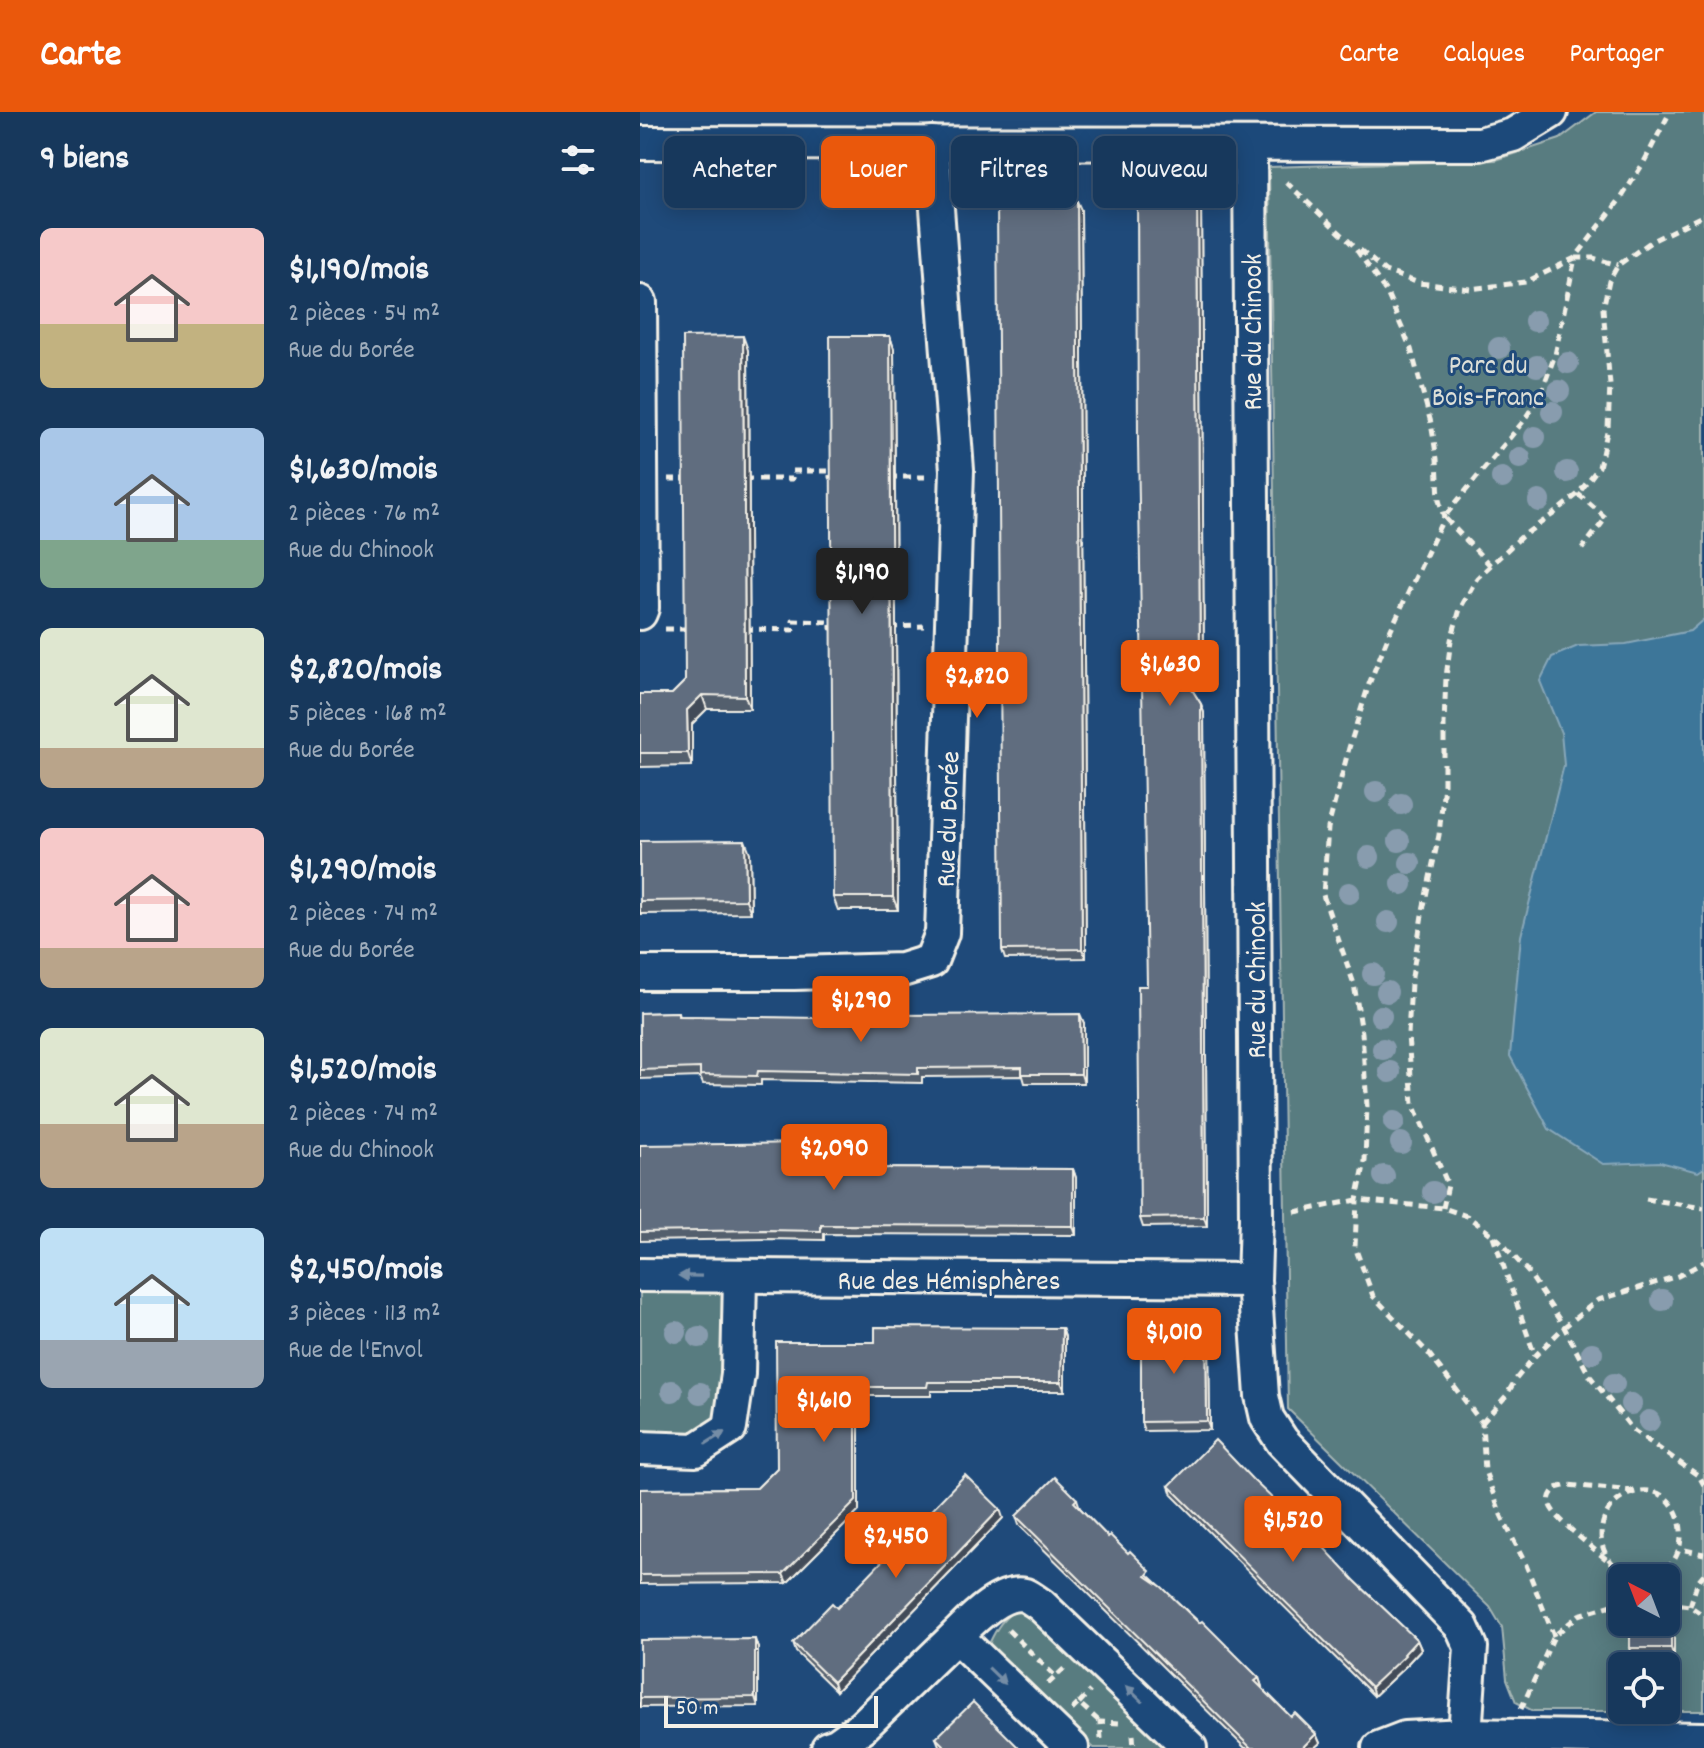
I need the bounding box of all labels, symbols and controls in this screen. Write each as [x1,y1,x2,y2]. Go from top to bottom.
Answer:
text: Carte [40,29,121,84]
text: Carte [1339,36,1399,76]
text: Calques [1443,36,1525,76]
text: Partager [1569,36,1664,76]
text: 9 biens [40,136,129,185]
chip: Acheter [664,136,805,208]
chip: Louer [821,136,935,208]
chip: Filtres [951,136,1077,208]
chip: Nouveau [1093,136,1236,208]
icon: filters [556,138,600,182]
text: $1,190/mois [288,247,429,296]
street label: Rue du Chinook [1236,253,1276,411]
icon: home [104,260,200,356]
text: 2 pièces · 54 m² [288,296,440,333]
text: Rue du Borée [288,333,415,370]
park label: Parc du Bois-Franc [1432,348,1544,420]
text: $1,630/mois [288,447,438,496]
icon: home [104,460,200,556]
text: 2 pièces · 76 m² [288,496,440,533]
text: Rue du Chinook [288,533,434,570]
pin: $1,190 [797,548,927,616]
text: $1,190 [834,555,890,592]
pin: $1,630 [1105,640,1235,708]
text: $2,820/mois [288,647,442,696]
text: $1,630 [1139,647,1201,684]
pin: $2,820 [912,652,1042,720]
text: $2,820 [944,659,1010,696]
icon: home [104,660,200,756]
text: 5 pièces · 168 m² [288,696,447,733]
text: Rue du Borée [288,733,415,770]
street label: Rue du Borée [929,750,973,888]
text: $1,290/mois [288,847,437,896]
icon: home [104,860,200,956]
text: 2 pièces · 74 m² [288,896,438,933]
street label: Rue du Chinook [1240,901,1280,1059]
text: Rue du Borée [288,933,415,970]
pin: $1,290 [796,976,926,1044]
text: $1,290 [830,983,892,1020]
text: $1,520/mois [288,1047,437,1096]
icon: home [104,1060,200,1156]
text: 2 pièces · 74 m² [288,1096,438,1133]
pin: $2,090 [769,1124,899,1192]
text: $2,090 [799,1131,869,1168]
text: Rue du Chinook [288,1133,434,1170]
text: $2,450/mois [288,1247,444,1296]
icon: home [104,1260,200,1356]
street label: Rue des Hémisphères [838,1264,1060,1304]
one-way arrow [677,1270,702,1283]
text: 3 pièces · 113 m² [288,1296,440,1333]
pin: $1,010 [1109,1308,1239,1376]
text: $1,010 [1145,1315,1203,1352]
text: Rue de l'Envol [288,1333,423,1370]
pin: $1,610 [759,1376,889,1444]
text: $1,610 [796,1383,852,1420]
one-way arrow [704,1430,725,1445]
pin: $1,520 [1228,1496,1358,1564]
text: $1,520 [1262,1503,1324,1540]
pin: $2,450 [831,1512,961,1580]
text: $2,450 [863,1519,929,1556]
north arrow [1608,1564,1680,1636]
map controls [1608,1564,1680,1724]
button: locate [1608,1652,1680,1724]
one-way arrow [987,1666,1006,1685]
one-way arrow [1125,1685,1144,1703]
scale bar [664,1692,878,1728]
text: 50 m [676,1694,718,1725]

